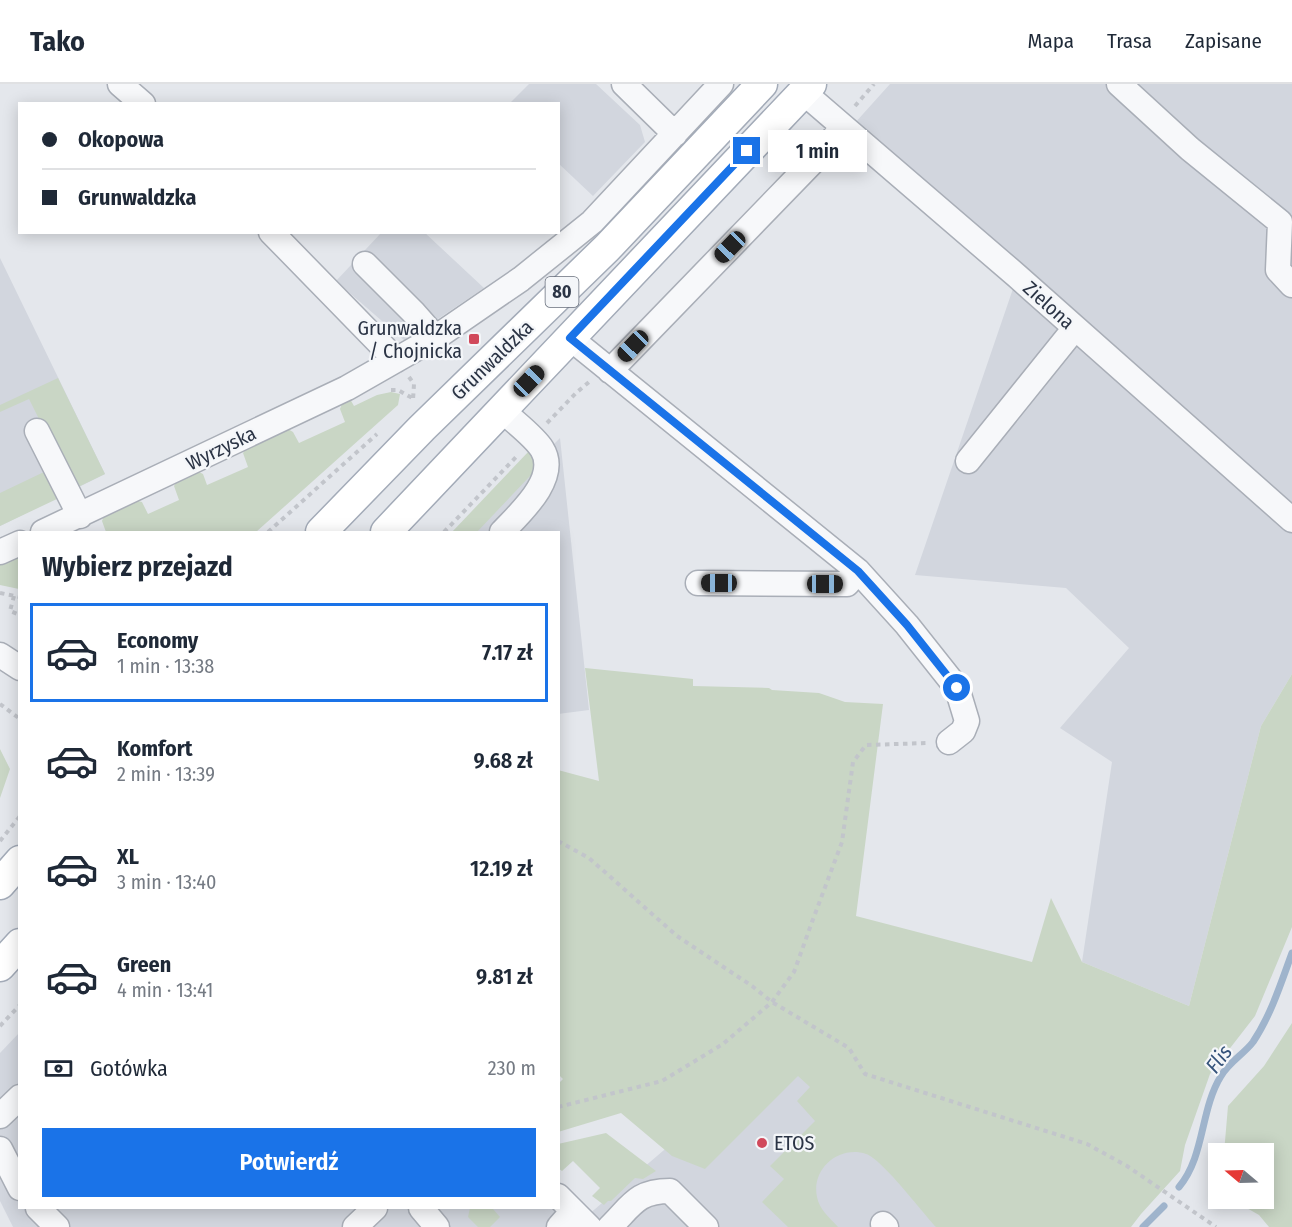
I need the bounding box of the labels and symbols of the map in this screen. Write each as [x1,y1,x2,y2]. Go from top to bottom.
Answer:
callout: 1 min [768,130,867,172]
route end [733,137,760,164]
car [711,228,749,266]
street label: Zielona [1019,276,1079,334]
road number: 80 [546,277,578,307]
street label: Grunwaldzka [446,315,538,405]
place label: Grunwaldzka / Chojnicka [358,316,462,363]
car [614,327,652,365]
marker: Grunwaldzka / Chojnicka [467,332,481,346]
car [510,362,548,400]
street label: Wyrzyska [182,421,260,475]
car [701,574,737,592]
car [807,575,843,593]
route start [943,674,970,701]
water label: Flis [1200,1040,1238,1078]
place label: ETOS [774,1131,815,1155]
marker: ETOS [755,1136,769,1150]
north arrow [1208,1143,1274,1209]

